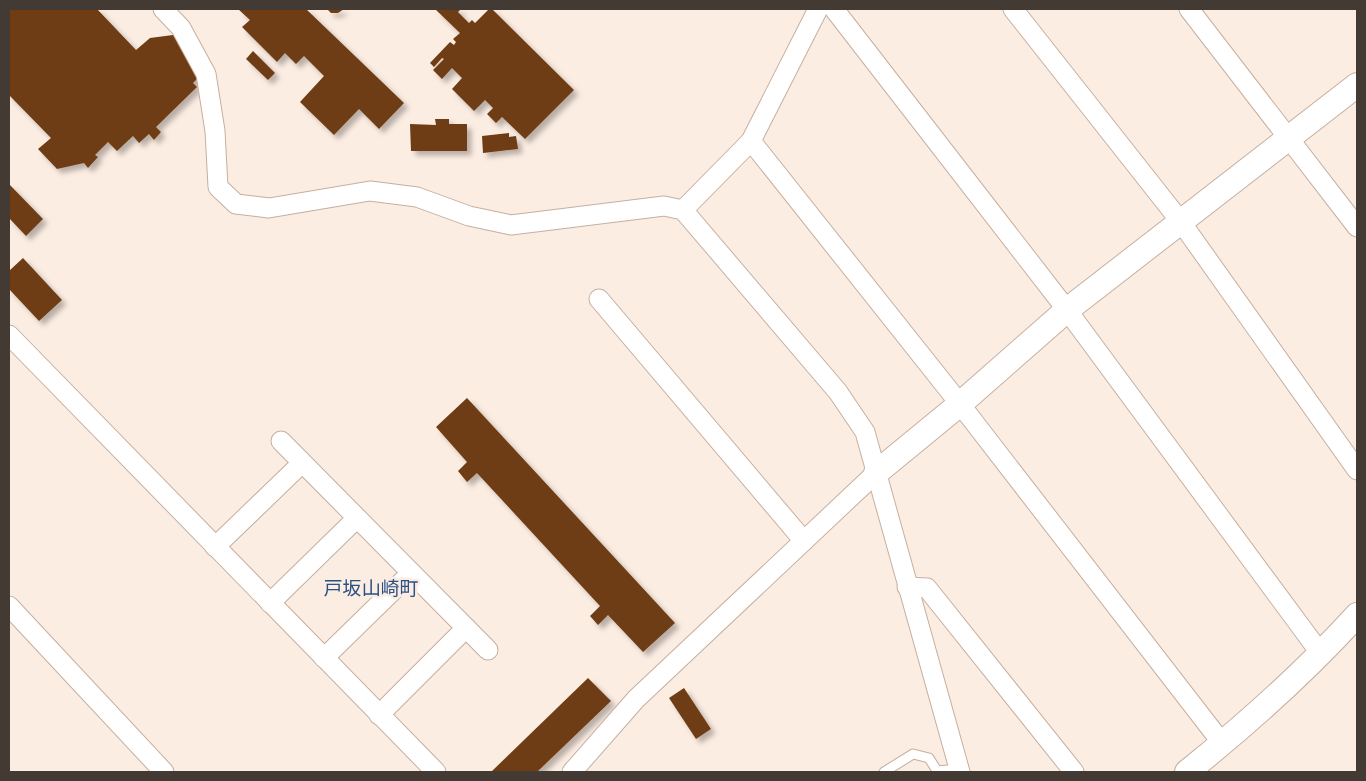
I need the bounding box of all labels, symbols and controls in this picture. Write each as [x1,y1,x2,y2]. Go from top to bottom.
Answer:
district label: 戸坂山崎町 [323,575,419,602]

